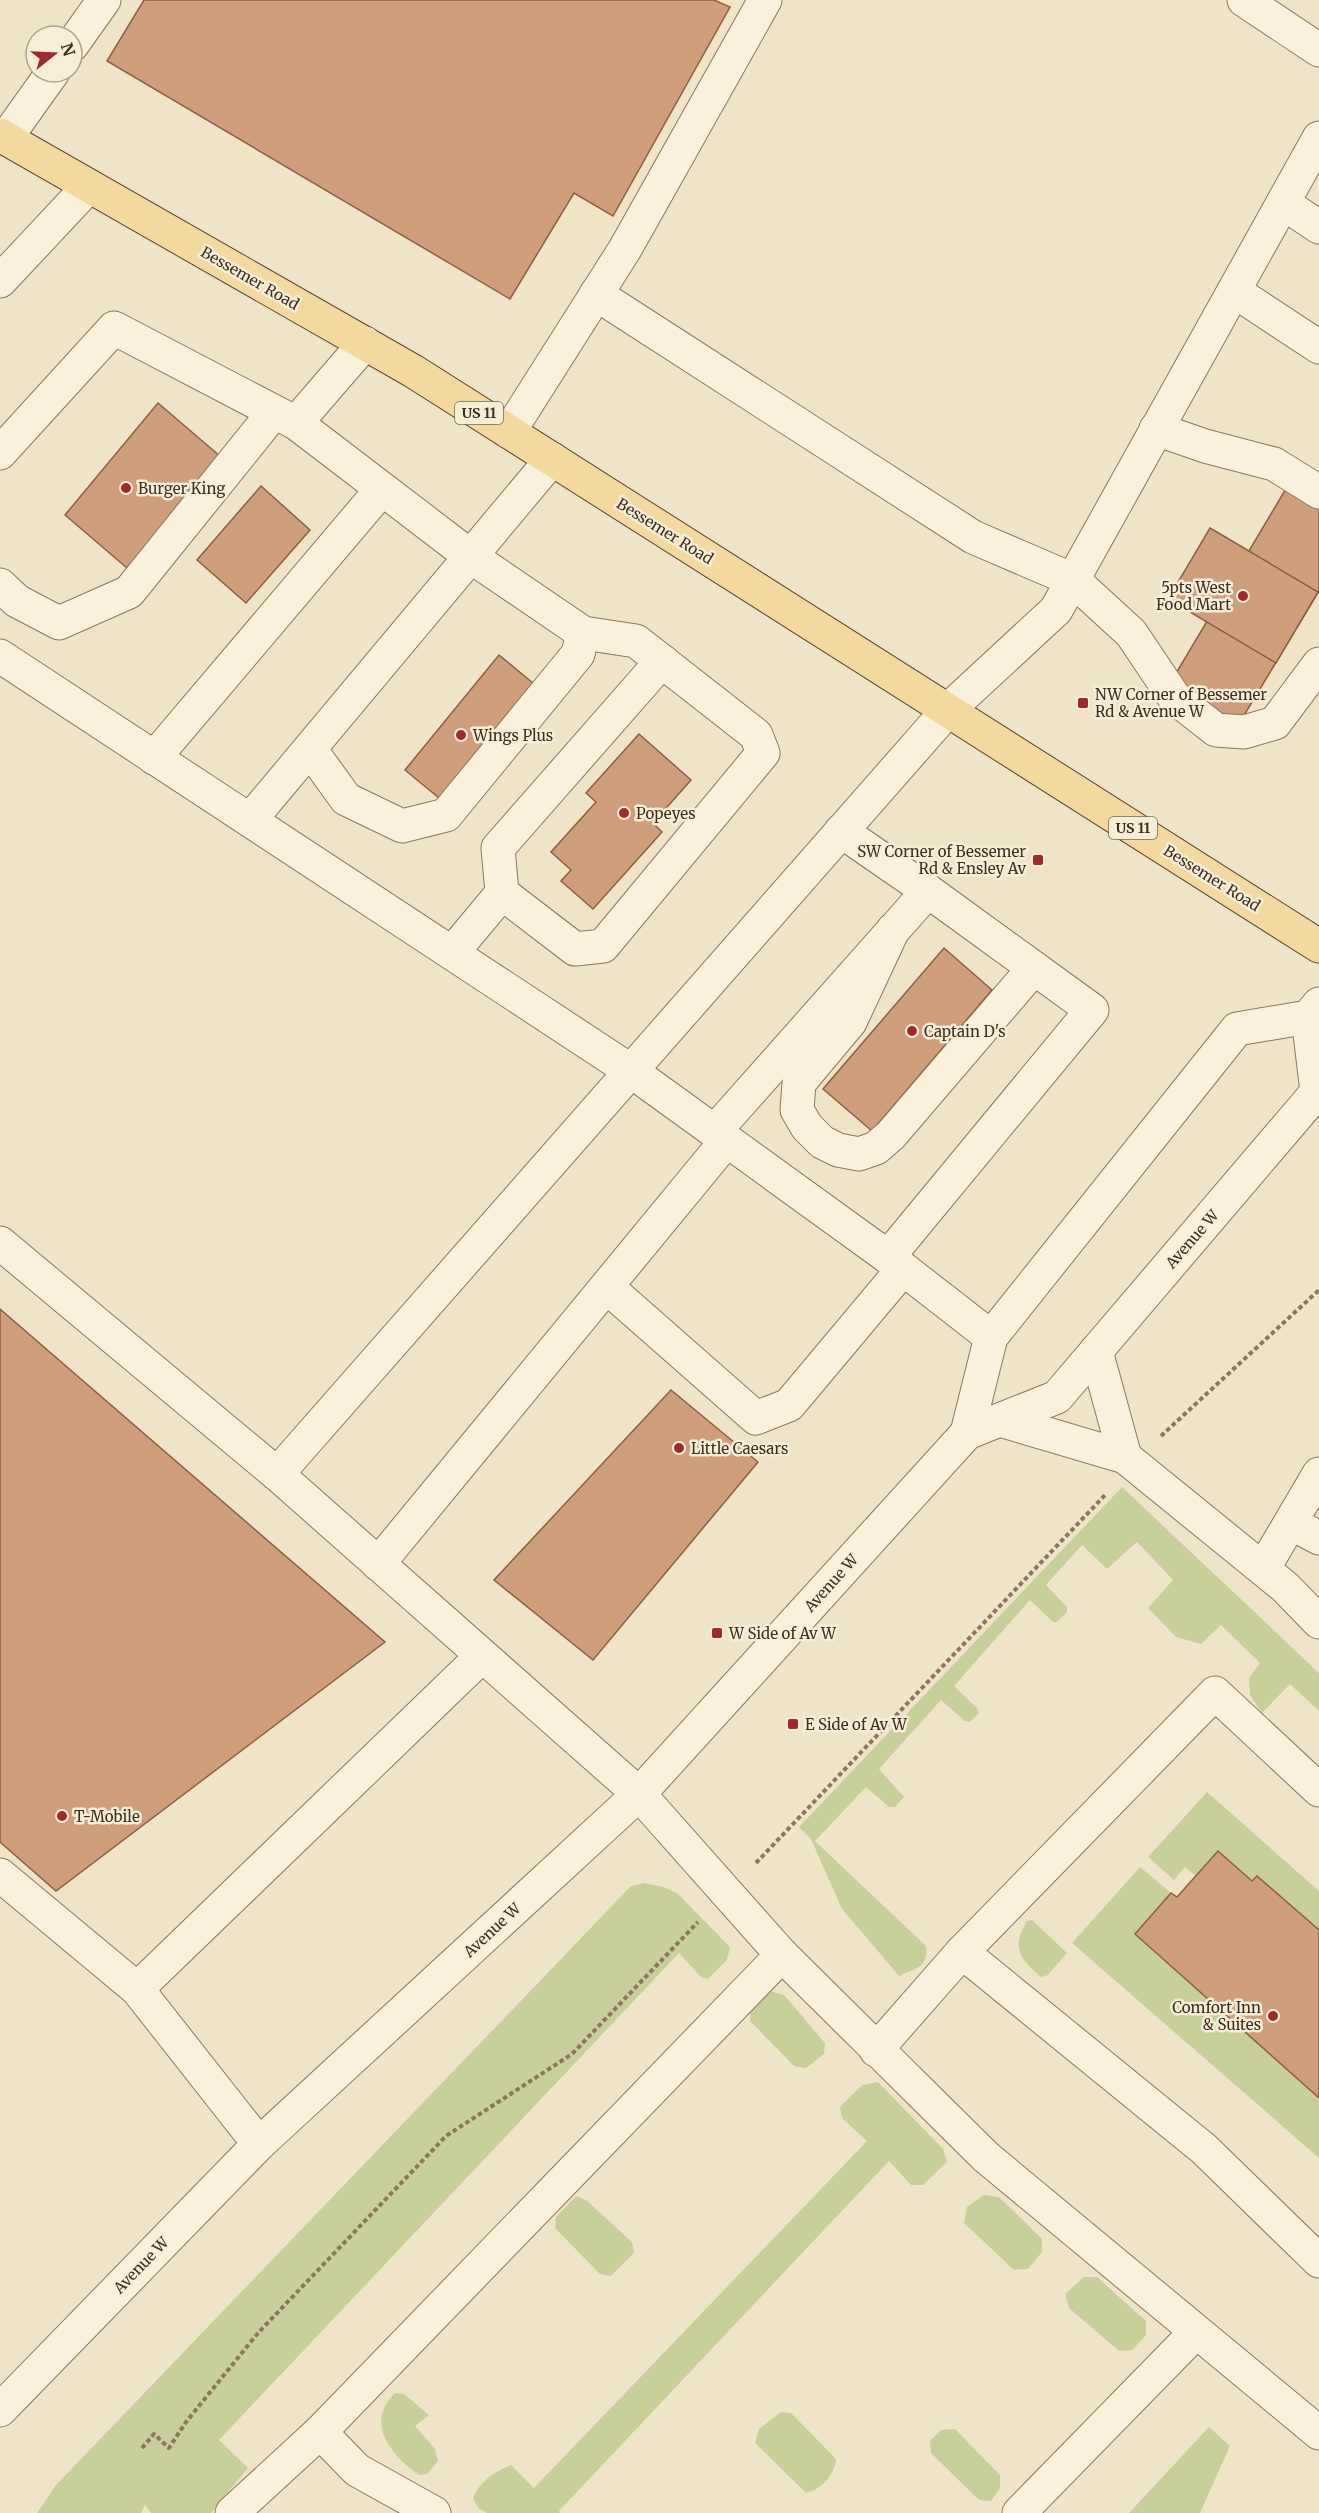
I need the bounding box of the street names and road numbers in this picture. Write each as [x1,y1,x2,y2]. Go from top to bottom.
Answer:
street label: Bessemer Road [197,242,303,314]
road number: US 11 [455,402,503,424]
street label: Bessemer Road [613,494,717,568]
road number: US 11 [1109,817,1157,839]
street label: Bessemer Road [1160,841,1264,915]
street label: Avenue W [1161,1205,1223,1273]
street label: Avenue W [799,1549,863,1617]
street label: Avenue W [459,1898,525,1962]
street label: Avenue W [109,2232,173,2298]

